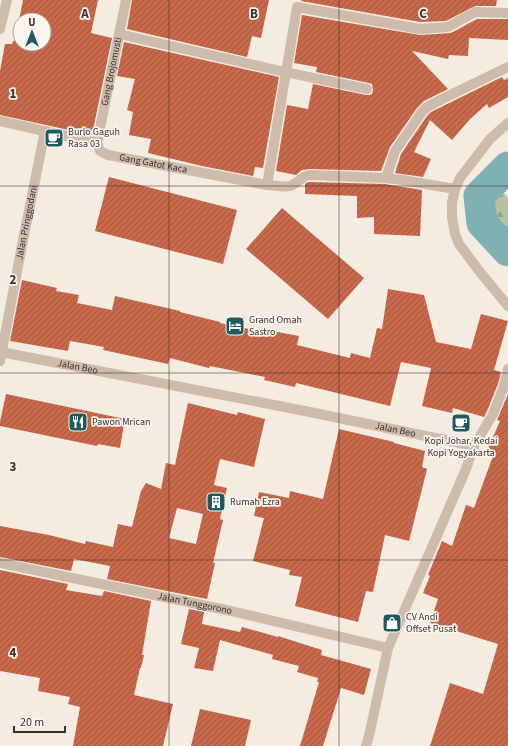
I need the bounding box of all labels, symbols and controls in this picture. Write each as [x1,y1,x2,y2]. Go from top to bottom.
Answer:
text: A [80,5,89,23]
text: B [250,5,258,23]
text: C [419,5,427,23]
north arrow [12,12,52,52]
text: U [28,15,36,30]
street label: Gang Brojomusti [98,36,125,107]
text: 1 [10,85,17,103]
place label: Burlo Gaguh Rasa 03 [68,125,120,151]
cafe icon: Burlo Gaguh Rasa 03 [43,127,65,149]
street label: Gang Gatot Kaca [118,150,188,177]
street label: Jalan Pringgodani [12,184,41,261]
text: 2 [10,271,17,289]
place label: Grand Omah Sastro [249,313,302,339]
hotel icon: Grand Omah Sastro [224,315,246,337]
street label: Jalan Beo [56,356,99,378]
restaurant icon: Pawon Mrican [67,411,89,433]
cafe icon: Kopi Johar, Kedai Kopi Yogyakarta [450,412,472,434]
place label: Pawon Mrican [92,415,151,429]
street label: Jalan Beo [374,419,417,441]
place label: Kopi Johar, Kedai Kopi Yogyakarta [425,434,497,460]
text: 3 [10,458,17,476]
building icon: Rumah Ezra [205,491,227,513]
place label: Rumah Ezra [230,495,280,509]
street label: Jalan Tunggorono [156,589,233,618]
place label: CV Andi Offset Pusat [406,610,457,636]
shop icon: CV Andi Offset Pusat [381,612,403,634]
text: 4 [10,644,17,662]
scale bar [14,708,65,734]
text: 20 m [20,714,44,731]

